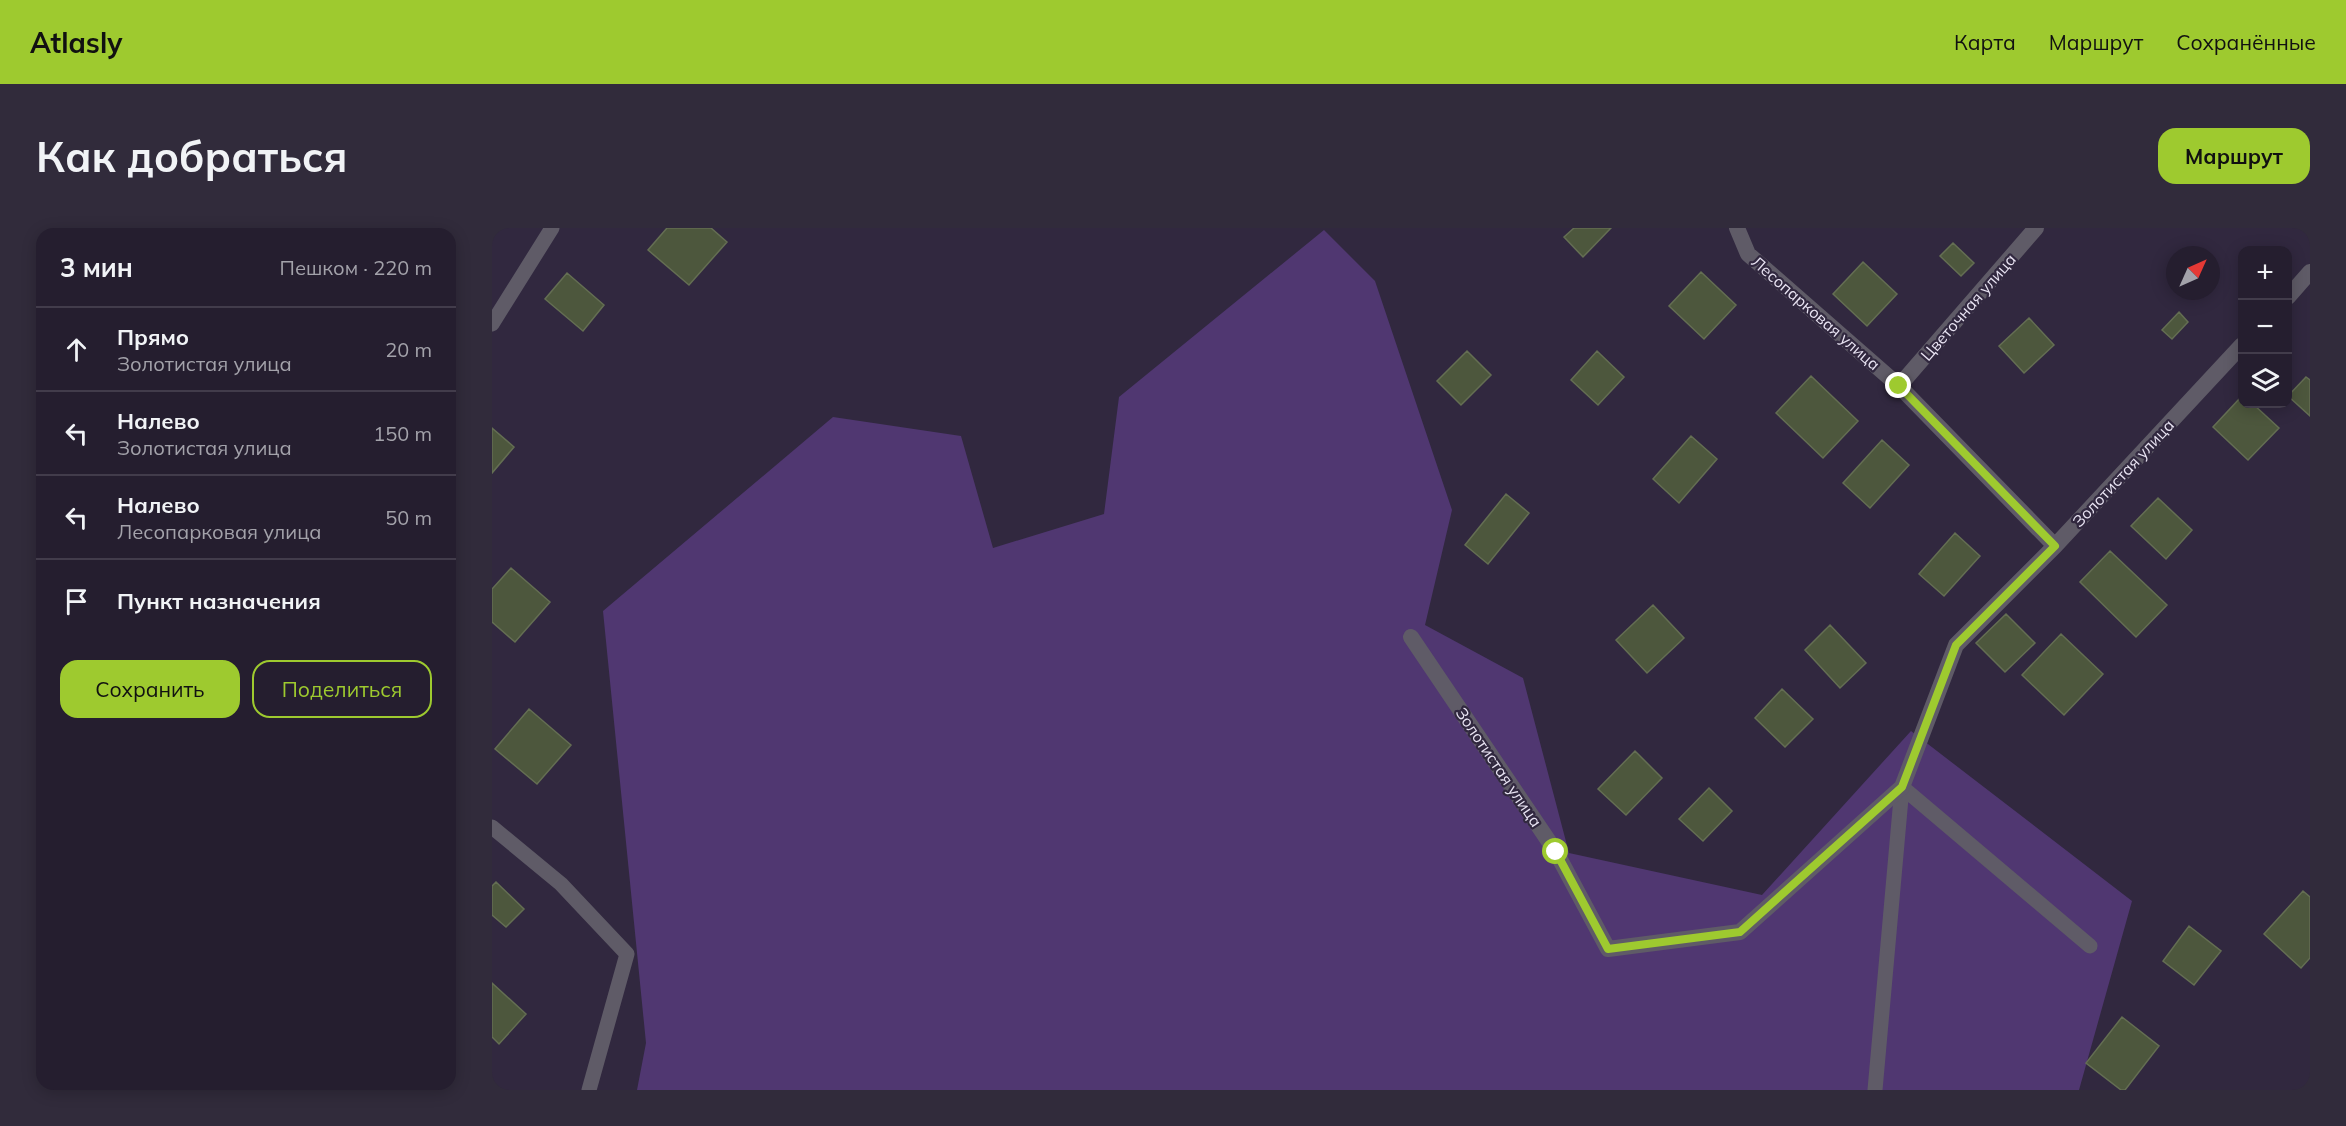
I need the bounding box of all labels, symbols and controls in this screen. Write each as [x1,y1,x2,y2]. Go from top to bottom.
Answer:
text: Atlasly [30,25,122,60]
text: Карта [1954,29,2016,55]
text: Маршрут [2049,29,2143,55]
text: Сохранённые [2176,29,2316,55]
button: Маршрут [2158,128,2310,184]
text: Как добраться [36,130,348,183]
north arrow [2166,246,2220,300]
map controls [2238,246,2292,408]
button: + [2238,246,2292,300]
street label: Цветочная улица [1916,249,2020,365]
text: 3 мин [60,251,133,284]
street label: Лесопарковая улица [1748,252,1884,374]
text: Пешком · 220 m [280,255,432,280]
button: − [2238,300,2292,354]
text: Прямо [117,323,189,351]
icon: ahead [60,333,93,366]
text: 20 m [385,337,432,362]
text: Золотистая улица [117,351,292,376]
button: layers [2238,354,2292,408]
route end [1885,372,1911,398]
text: Налево [117,407,200,435]
street label: Золотистая улица [2068,415,2178,531]
icon: left [60,417,93,450]
text: 150 m [373,421,432,446]
text: Золотистая улица [117,435,292,460]
text: Налево [117,491,200,519]
icon: left [60,501,93,534]
text: 50 m [385,505,432,530]
text: Лесопарковая улица [117,519,322,544]
icon: arrive [60,585,93,618]
text: Пункт назначения [117,587,321,615]
button: Сохранить [60,660,240,718]
button: Поделиться [252,660,432,718]
street label: Золотистая улица [1452,703,1546,831]
route start [1542,838,1568,864]

